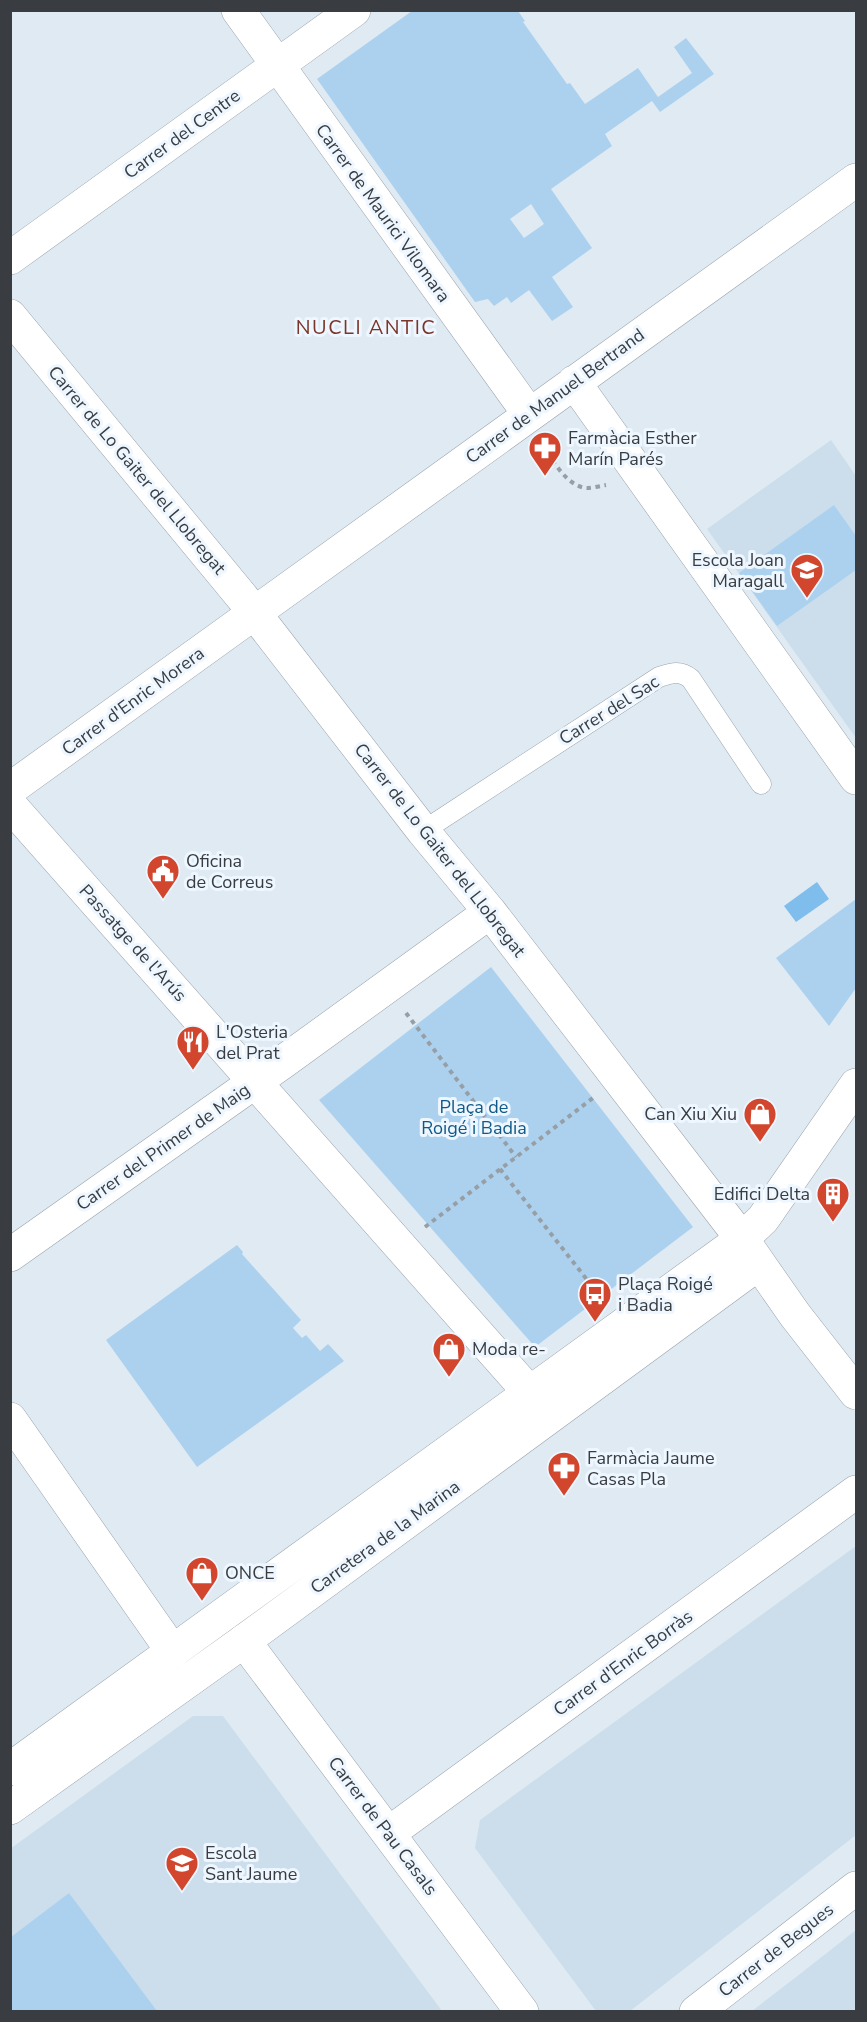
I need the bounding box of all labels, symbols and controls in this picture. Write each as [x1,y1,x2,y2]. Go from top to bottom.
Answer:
street label: Carrer del Centre [119,84,245,184]
street label: Carrer de Maurici Vilomara [310,119,456,307]
district label: NUCLI ANTIC [296,314,436,341]
street label: Carrer de Manuel Bertrand [461,323,649,469]
street label: Carrer de Lo Gaiter del Llobregat [43,361,232,580]
place label: Farmàcia Esther Marín Parés [568,426,697,471]
pharmacy icon: Farmàcia Esther Marín Parés [527,430,563,477]
place label: Escola Joan Maragall [692,548,785,593]
school or university icon: Escola Joan Maragall [789,552,825,599]
street label: Carrer d'Enric Morera [57,641,209,761]
street label: Carrer del Sac [554,670,664,750]
street label: Carrer de Lo Gaiter del Llobregat [349,738,532,962]
place label: Oficina de Correus [186,849,273,894]
public building icon: Oficina de Correus [145,853,181,900]
street label: Passatge de l'Arús [74,879,192,1007]
place label: L'Osteria del Prat [216,1020,288,1065]
restaurant icon: L'Osteria del Prat [175,1024,211,1071]
street label: Carrer del Primer de Maig [71,1078,255,1216]
park label: Plaça de Roigé i Badia [421,1095,527,1140]
shop icon: Can Xiu Xiu [742,1096,778,1143]
place label: Can Xiu Xiu [644,1102,737,1126]
building icon: Edifici Delta [815,1176,851,1223]
place label: Edifici Delta [714,1182,810,1206]
place label: Plaça Roigé i Badia [618,1272,713,1317]
bus stop icon: Plaça Roigé i Badia [577,1276,613,1323]
shop icon: Moda re- [431,1331,467,1378]
place label: Moda re- [472,1337,546,1361]
place label: Farmàcia Jaume Casas Pla [587,1446,715,1491]
pharmacy icon: Farmàcia Jaume Casas Pla [546,1450,582,1497]
street label: Carretera de la Marina [305,1475,465,1599]
shop icon: ONCE [184,1555,220,1602]
place label: ONCE [225,1561,275,1585]
street label: Carrer d'Enric Borràs [549,1604,697,1722]
street label: Carrer de Pau Casals [323,1752,443,1900]
place label: Escola Sant Jaume [205,1841,297,1886]
school or university icon: Escola Sant Jaume [164,1845,200,1892]
street label: Carrer de Begues [713,1897,839,2003]

